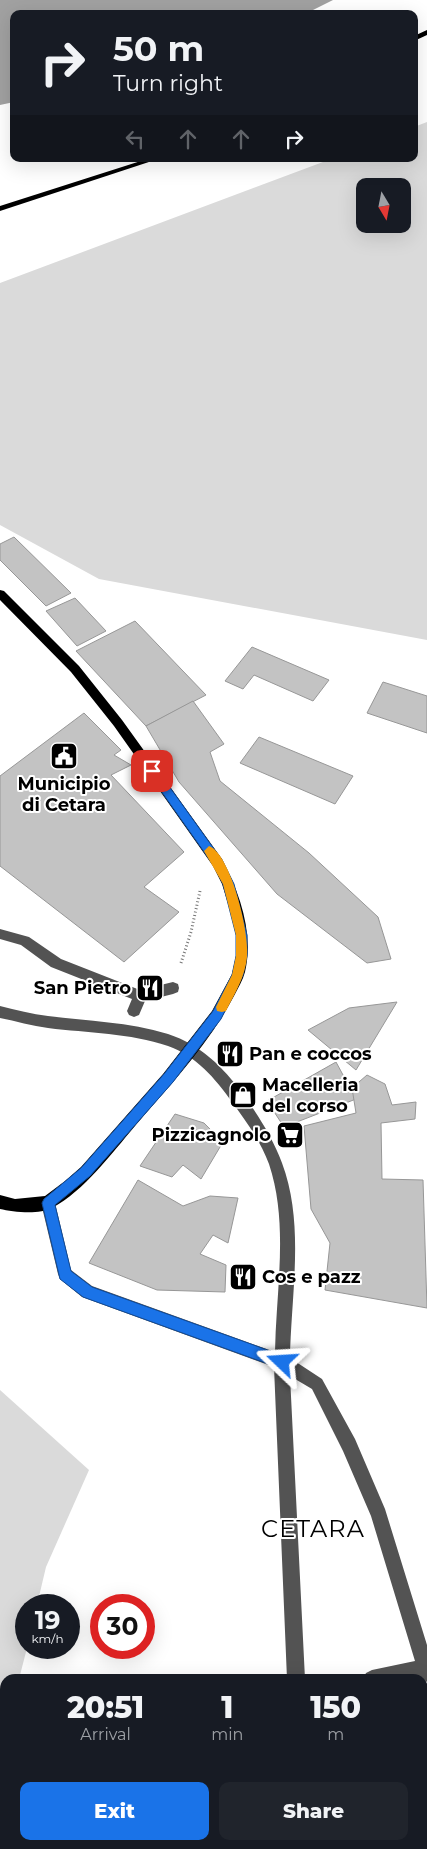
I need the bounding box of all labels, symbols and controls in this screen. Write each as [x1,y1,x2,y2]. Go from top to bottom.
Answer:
text: 50 m [113,27,204,70]
icon: right [30,30,95,95]
text: Turn right [113,70,223,97]
icon: left [121,125,149,153]
icon: ahead [174,125,202,153]
icon: ahead [227,125,255,153]
icon: right [280,125,308,153]
north arrow [356,178,411,232]
map controls [356,178,411,233]
public building icon: Municipio di Cetara [49,741,79,771]
pin [131,750,173,792]
icon: arrive [138,757,166,785]
place label: Municipio di Cetara [17,773,111,816]
restaurant icon: San Pietro [135,973,165,1003]
place label: San Pietro [34,977,131,999]
restaurant icon: Pan e coccos [215,1039,245,1069]
place label: Pan e coccos [249,1043,372,1065]
place label: Macelleria del corso [262,1074,359,1117]
shop icon: Macelleria del corso [228,1080,258,1110]
supermarket icon: Pizzicagnolo [275,1120,305,1150]
place label: Pizzicagnolo [152,1124,271,1146]
restaurant icon: Cos e pazz [228,1262,258,1292]
place label: Cos e pazz [262,1266,361,1288]
position arrow [255,1335,307,1387]
district label: CETARA [261,1514,365,1543]
speed limit sign: 30 [90,1594,155,1659]
text: 19 [35,1605,60,1635]
text: km/h [31,1631,64,1646]
text: 20:51 [67,1689,144,1726]
text: 1 [221,1689,233,1726]
text: 150 [310,1689,361,1726]
text: Arrival [80,1725,131,1744]
text: min [211,1725,243,1744]
text: m [327,1725,344,1744]
button: Exit [20,1782,209,1840]
button: Share [219,1782,408,1840]

